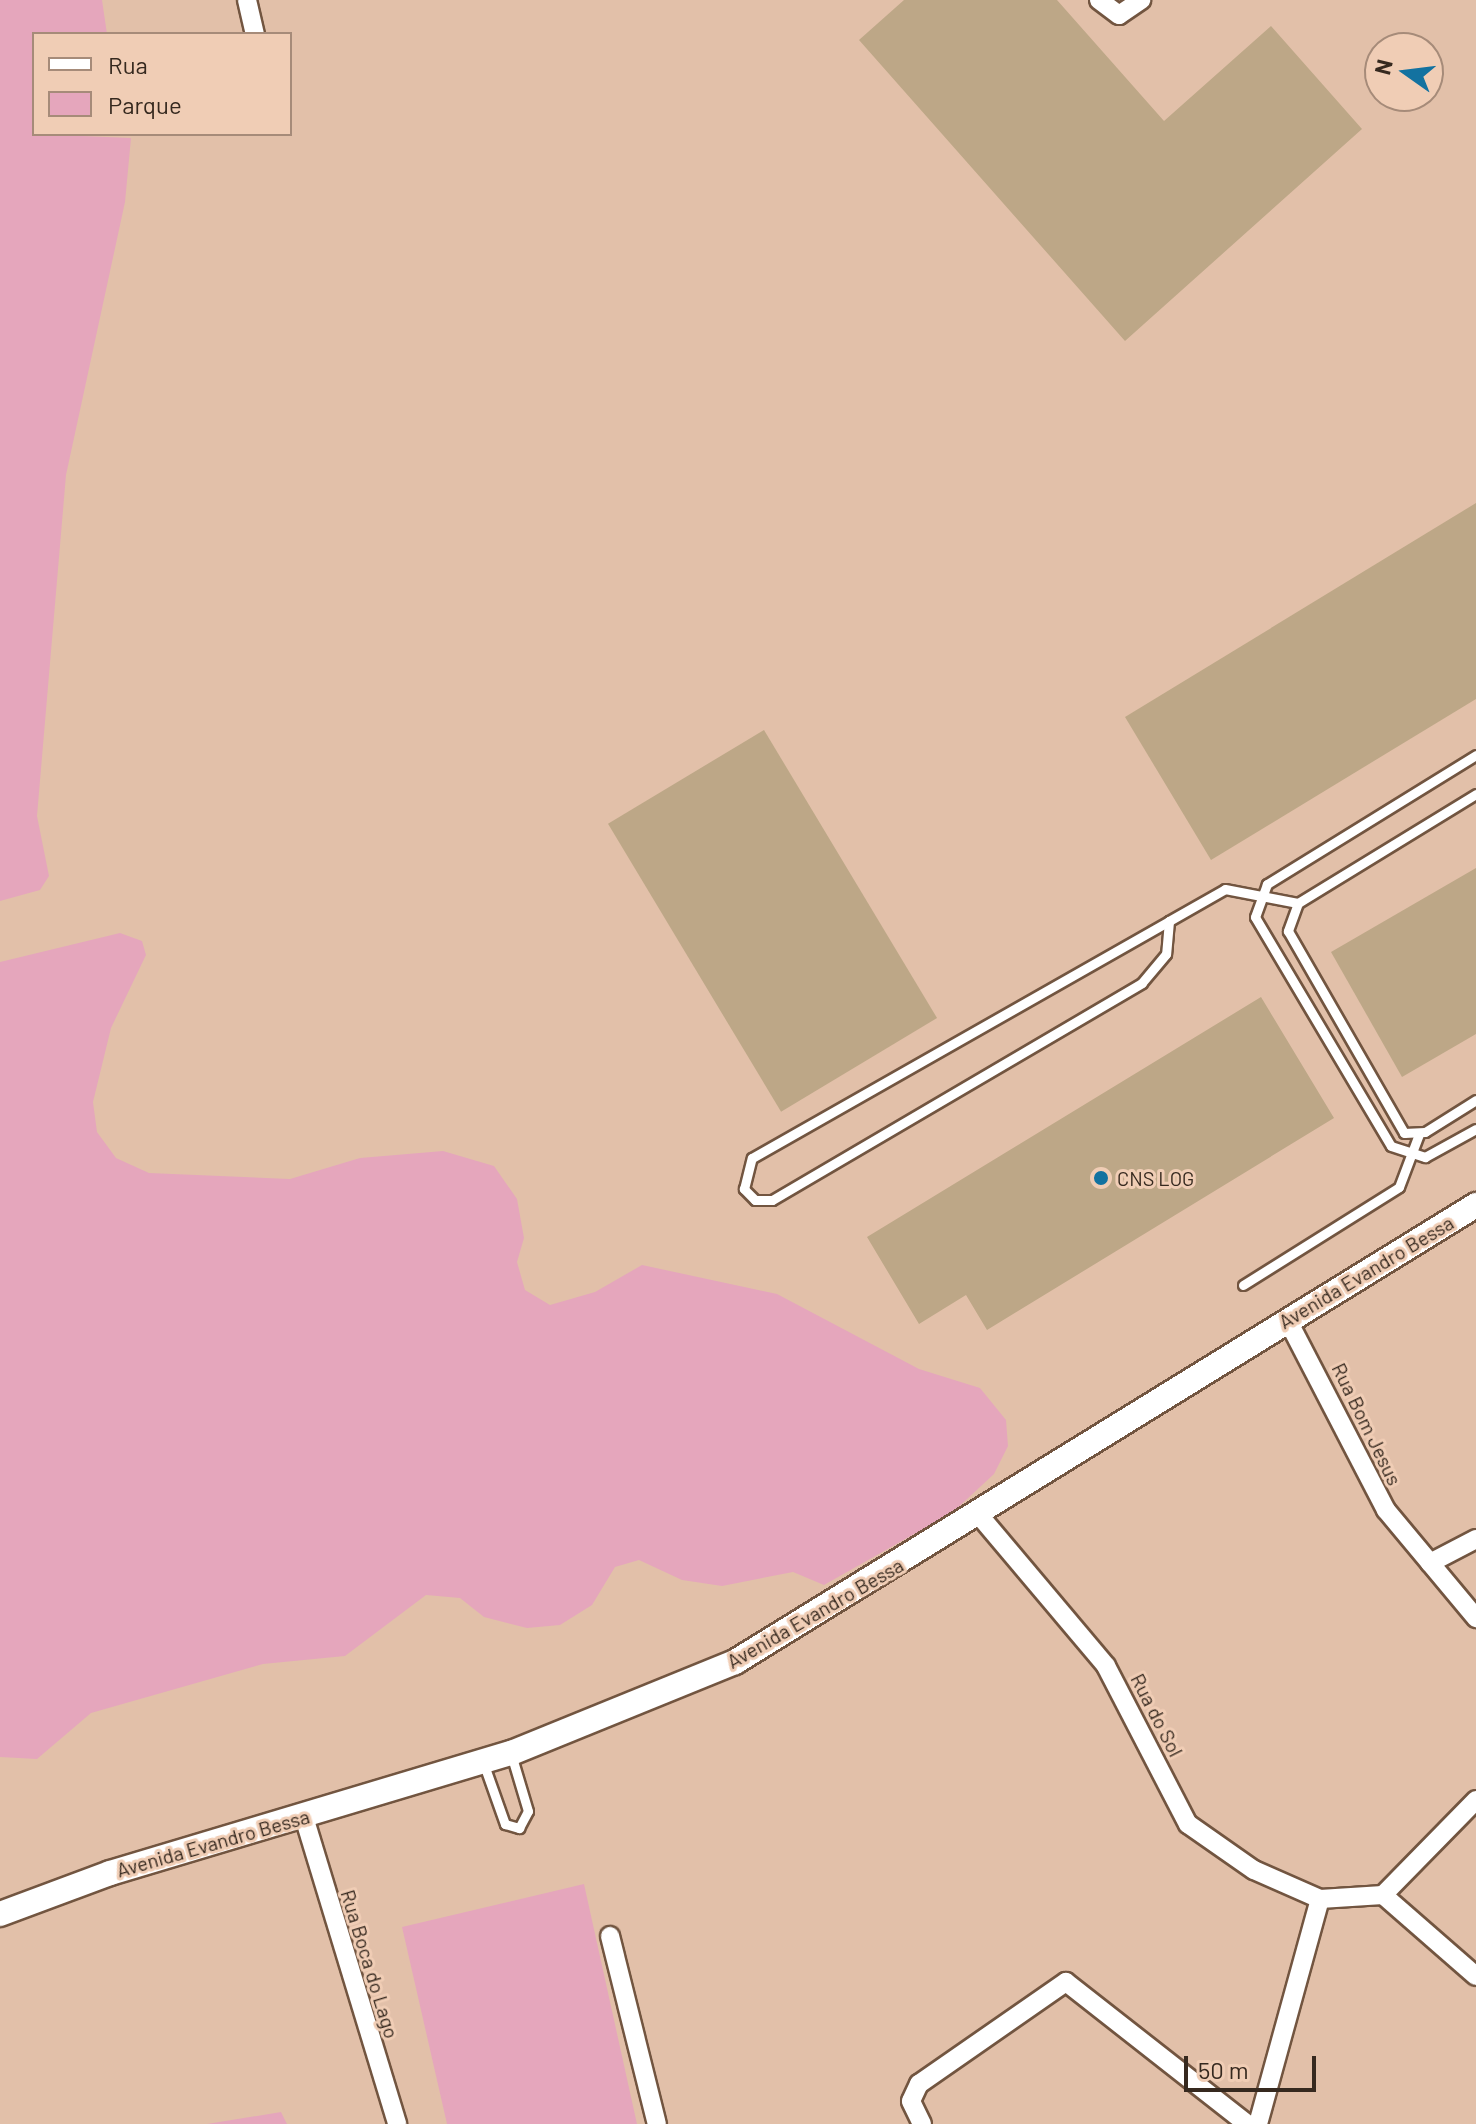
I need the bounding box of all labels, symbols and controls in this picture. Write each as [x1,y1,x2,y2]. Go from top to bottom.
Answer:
legend [32,32,292,136]
north arrow [1364,32,1444,112]
text: Rua [108,50,148,79]
text: N [1368,56,1397,77]
text: Parque [108,90,182,119]
place label: CNS LOG [1117,1166,1194,1190]
marker: CNS LOG [1092,1169,1110,1187]
street label: Avenida Evandro Bessa [1274,1210,1458,1334]
street label: Rua Bom Jesus [1327,1359,1407,1489]
street label: Avenida Evandro Bessa [722,1553,908,1673]
street label: Rua do Sol [1126,1669,1188,1761]
street label: Avenida Evandro Bessa [114,1804,312,1882]
street label: Rua Boca do Lago [336,1887,404,2041]
scale bar [1188,2040,1320,2090]
text: 50 m [1198,2055,1249,2084]

